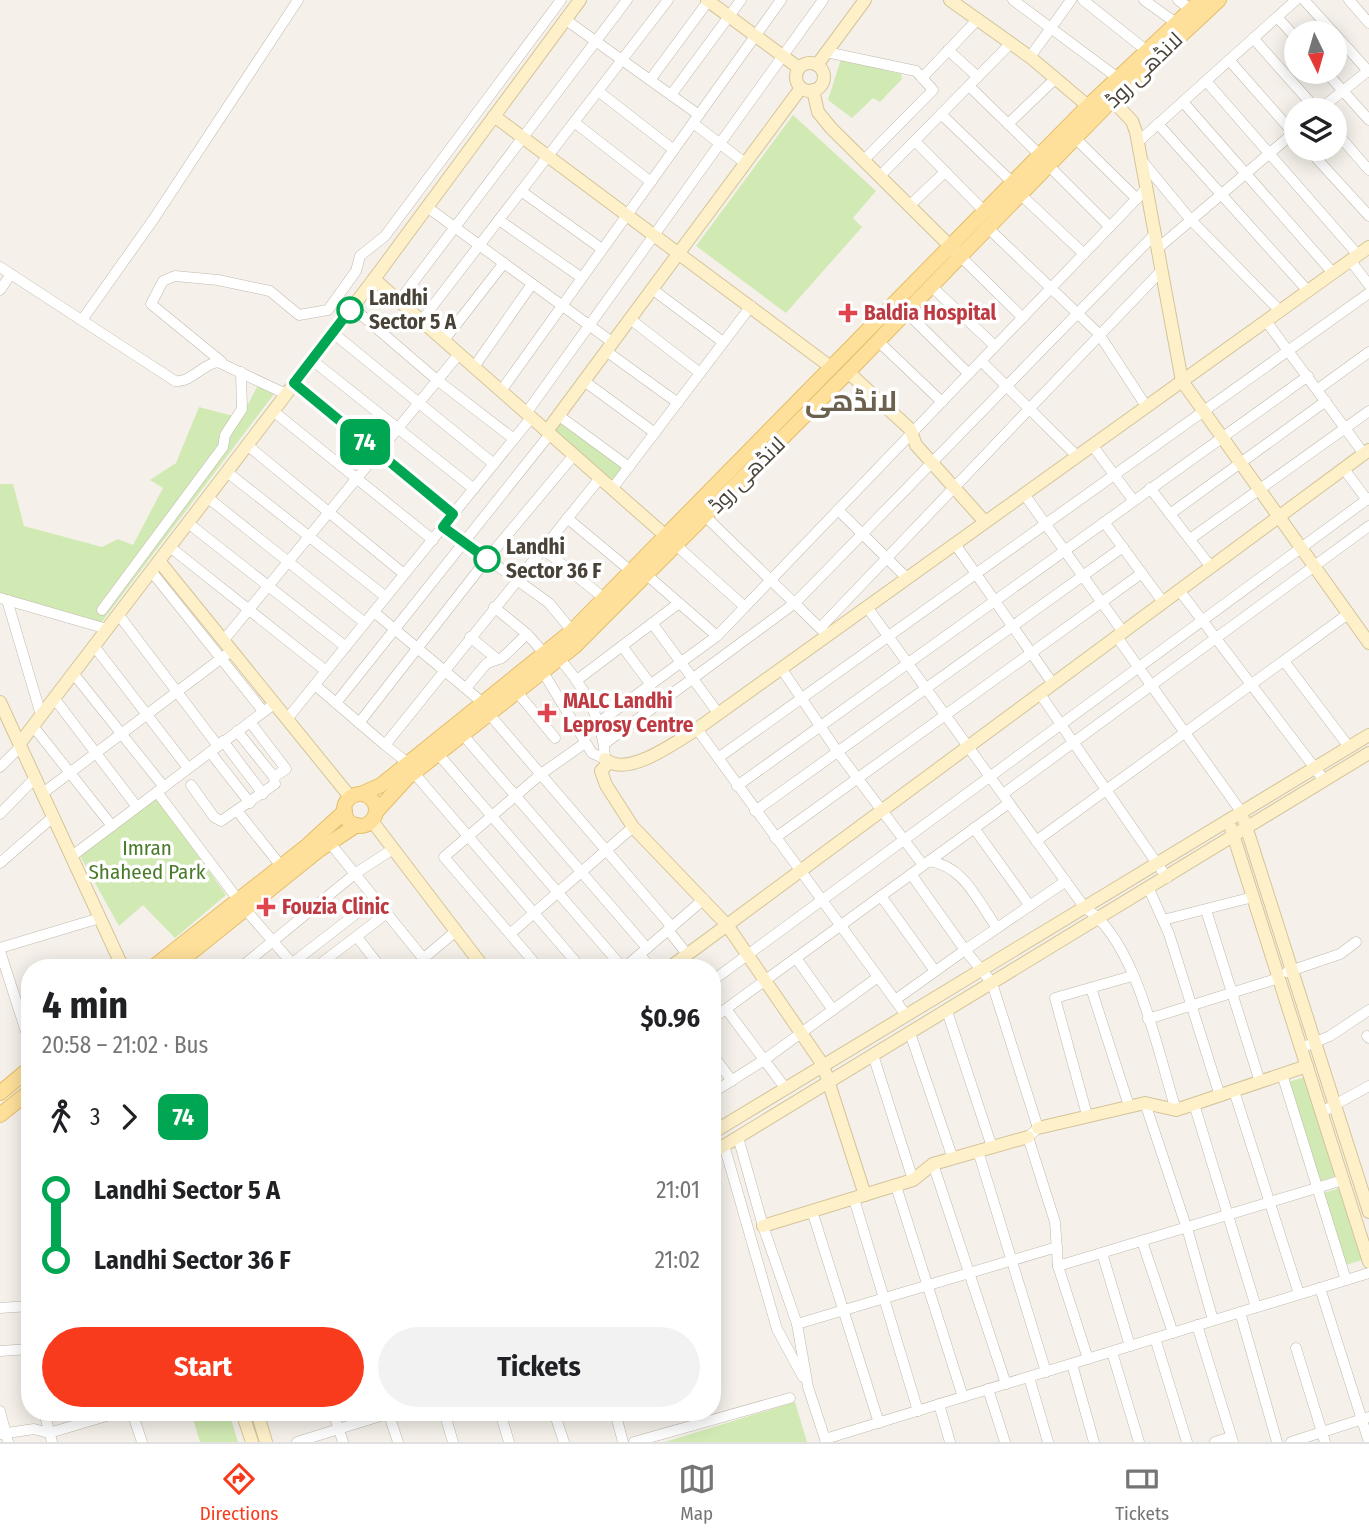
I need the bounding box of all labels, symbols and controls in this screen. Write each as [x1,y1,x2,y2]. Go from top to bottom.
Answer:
north arrow [1284,21,1348,84]
map controls [1284,21,1347,161]
street label: لانڈھی روڈ [1100,27,1188,113]
button: layers [1284,98,1347,161]
place label: Landhi Sector 5 A [369,285,457,335]
marker: Landhi Sector 5 A [337,297,363,323]
place label: Baldia Hospital [864,300,997,326]
marker: Baldia Hospital [838,303,858,323]
district label: لانڈھی [805,385,897,418]
line badge: 74 [334,419,396,465]
text: 74 [354,428,376,456]
street label: لانڈھی روڈ [703,431,791,519]
place label: Landhi Sector 36 F [506,534,602,584]
marker: Landhi Sector 36 F [474,546,500,572]
place label: MALC Landhi Leprosy Centre [563,688,694,738]
marker: MALC Landhi Leprosy Centre [537,703,557,723]
park label: Imran Shaheed Park [88,835,206,885]
place label: Fouzia Clinic [282,894,390,920]
marker: Fouzia Clinic [256,897,276,917]
text: 4 min [42,982,128,1028]
text: $0.96 [640,1003,700,1034]
text: 20:58 – 21:02 · Bus [42,1031,208,1059]
icon: walk [42,1098,80,1136]
icon: forward [110,1098,148,1136]
text: 3 [90,1103,100,1131]
text: 74 [172,1103,194,1131]
text: Landhi Sector 5 A [94,1175,280,1206]
text: 21:01 [656,1176,700,1204]
text: Landhi Sector 36 F [94,1245,291,1276]
text: 21:02 [655,1246,700,1274]
button: Start [42,1327,364,1407]
button: Tickets [378,1327,700,1407]
tab: Directions [200,1460,278,1525]
tab: Map [678,1460,716,1525]
tab: Tickets [1115,1460,1169,1525]

